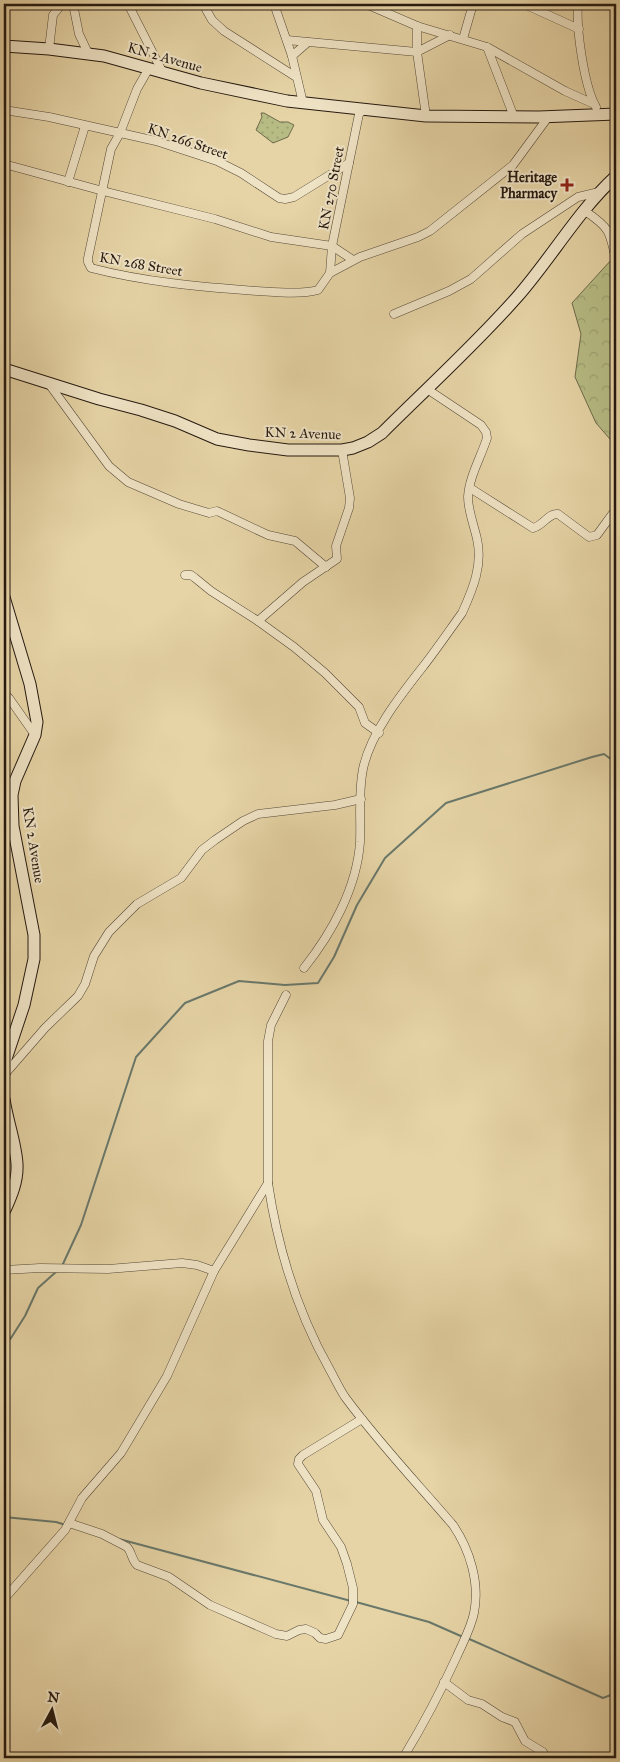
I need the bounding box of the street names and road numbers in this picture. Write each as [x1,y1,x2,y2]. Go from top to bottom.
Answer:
street label: KN 2 Avenue [126,39,204,76]
street label: KN 266 Street [145,120,230,163]
street label: KN 270 Street [315,145,348,231]
street label: KN 268 Street [98,249,184,280]
street label: KN 2 Avenue [264,424,342,443]
street label: KN 2 Avenue [19,806,48,884]

